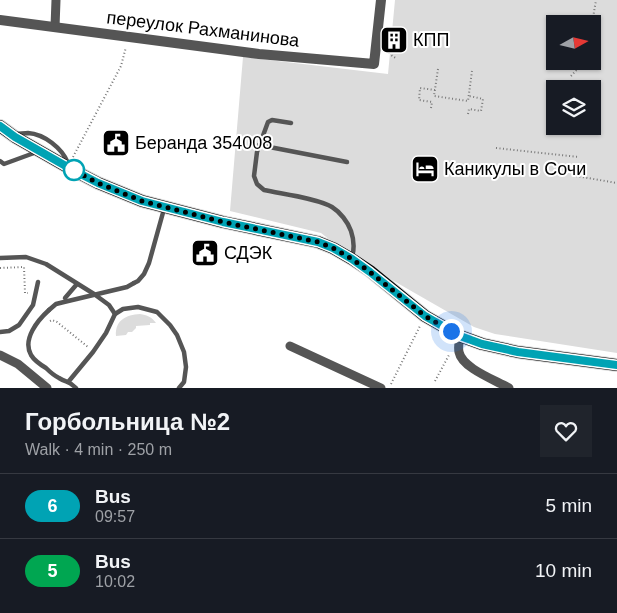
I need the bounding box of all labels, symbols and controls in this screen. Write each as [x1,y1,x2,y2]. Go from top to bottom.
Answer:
street label: переулок Рахманинова [106,7,301,51]
north arrow [546,15,601,70]
map controls [546,15,601,135]
building icon: КПП [379,25,409,55]
place label: КПП [413,30,449,50]
button: layers [546,80,601,135]
public building icon: Беранда 354008 [101,128,131,158]
place label: Беранда 354008 [135,133,272,153]
hotel icon: Каникулы в Сочи [410,154,440,184]
unlabelled marker [63,159,85,181]
place label: Каникулы в Сочи [444,159,586,179]
public building icon: СДЭК [190,238,220,268]
place label: СДЭК [224,243,273,263]
your location [439,319,464,344]
button: heart [540,405,592,457]
text: Горбольница №2 [25,408,230,435]
text: Walk · 4 min · 250 m [25,441,172,458]
text: Bus [95,486,131,507]
text: 5 min [546,495,592,516]
text: 6 [47,496,58,516]
text: 09:57 [95,508,135,525]
text: Bus [95,551,131,572]
text: 10 min [535,560,592,581]
text: 5 [47,561,58,581]
text: 10:02 [95,573,135,590]

